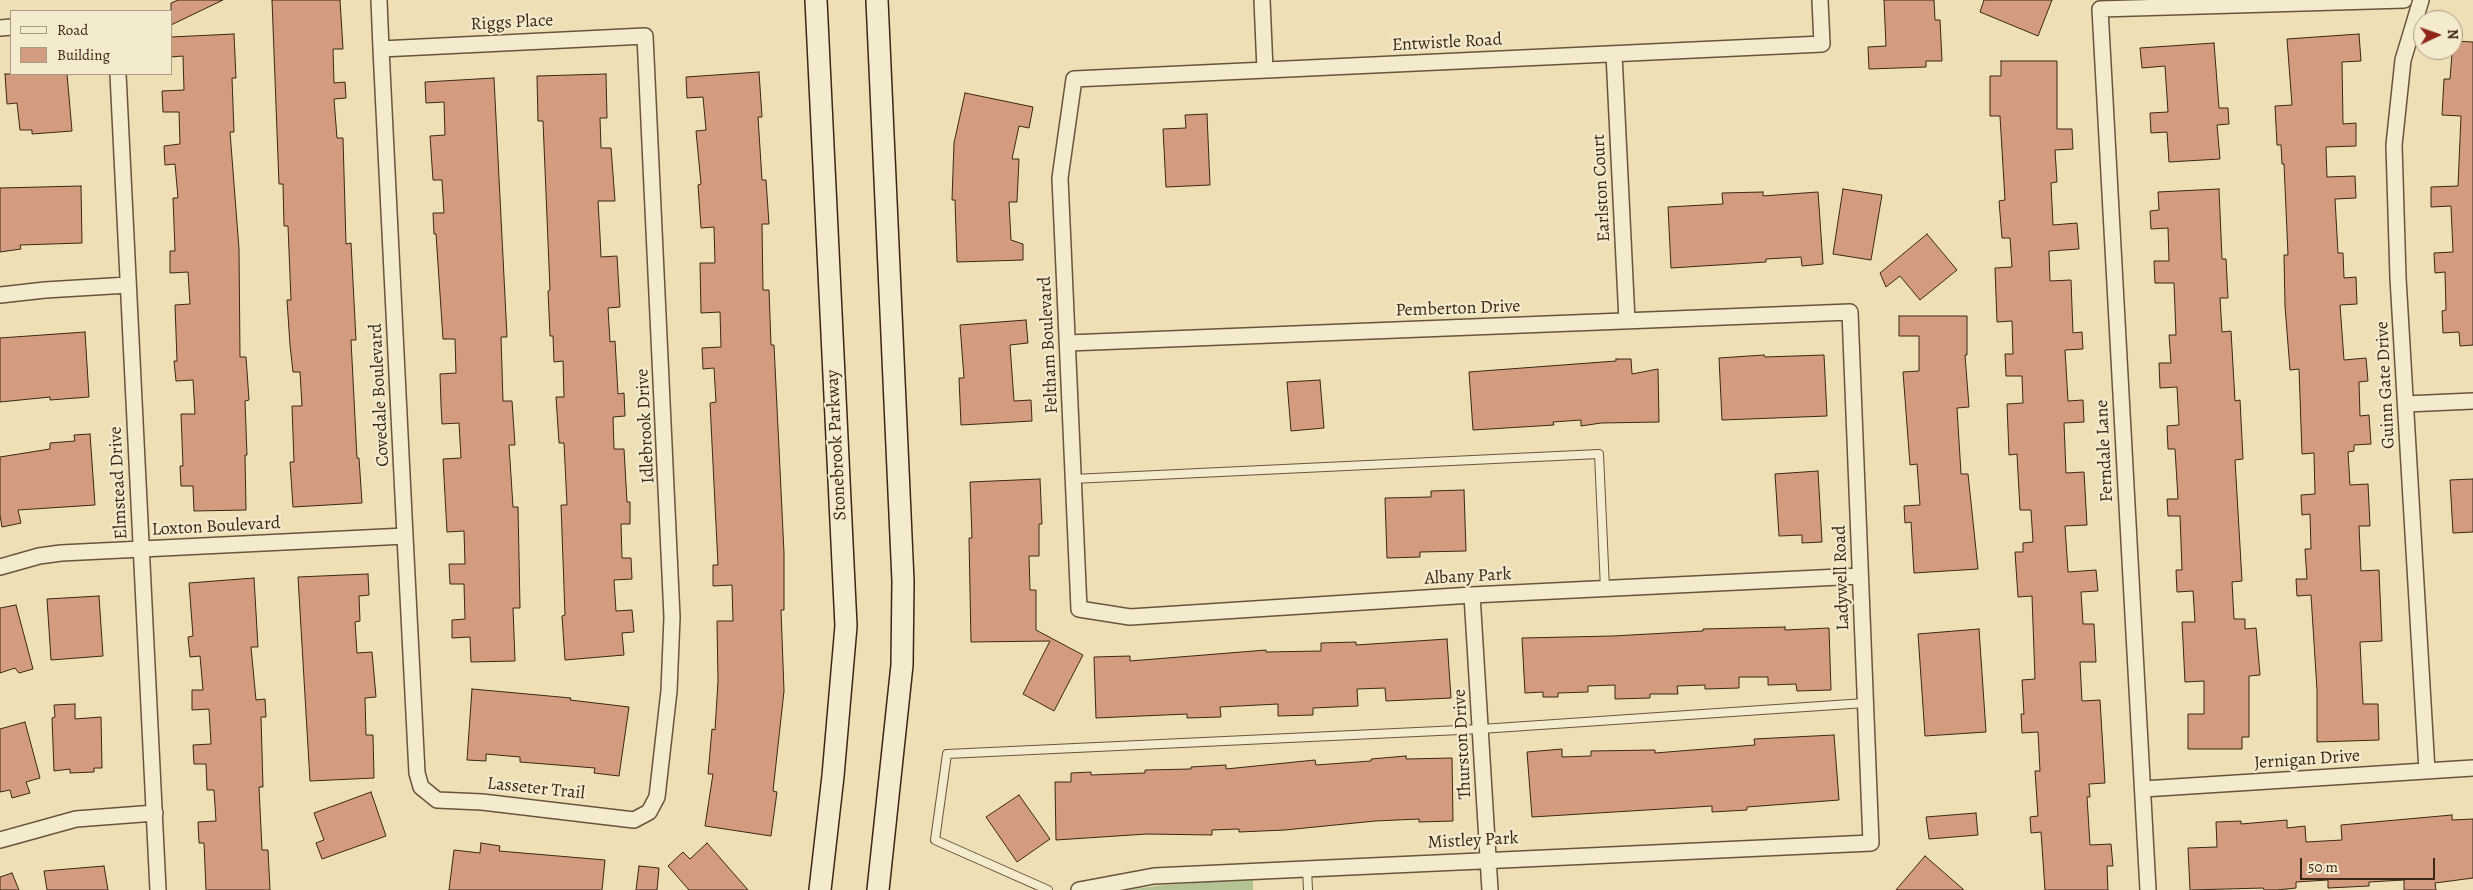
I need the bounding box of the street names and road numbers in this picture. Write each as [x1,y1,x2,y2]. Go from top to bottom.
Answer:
street label: Riggs Place [470,10,554,36]
street label: Entwistle Road [1391,29,1503,57]
street label: Earlston Court [1588,134,1616,242]
street label: Feltham Boulevard [1035,276,1063,414]
street label: Pemberton Drive [1395,296,1521,322]
street label: Guinn Gate Drive [2372,321,2400,449]
street label: Covedale Boulevard [365,323,395,467]
street label: Idlebrook Drive [632,368,660,484]
street label: Stonebrook Parkway [822,369,852,521]
street label: Ferndale Lane [2092,399,2118,503]
street label: Elmstead Drive [105,426,133,540]
street label: Loxton Boulevard [151,513,281,541]
street label: Ladywell Road [1829,525,1855,631]
street label: Albany Park [1424,564,1512,590]
street label: Thurston Drive [1449,688,1477,800]
street label: Jernigan Drive [2253,746,2361,774]
street label: Lasseter Trail [486,773,586,805]
street label: Mistley Park [1427,828,1519,854]

